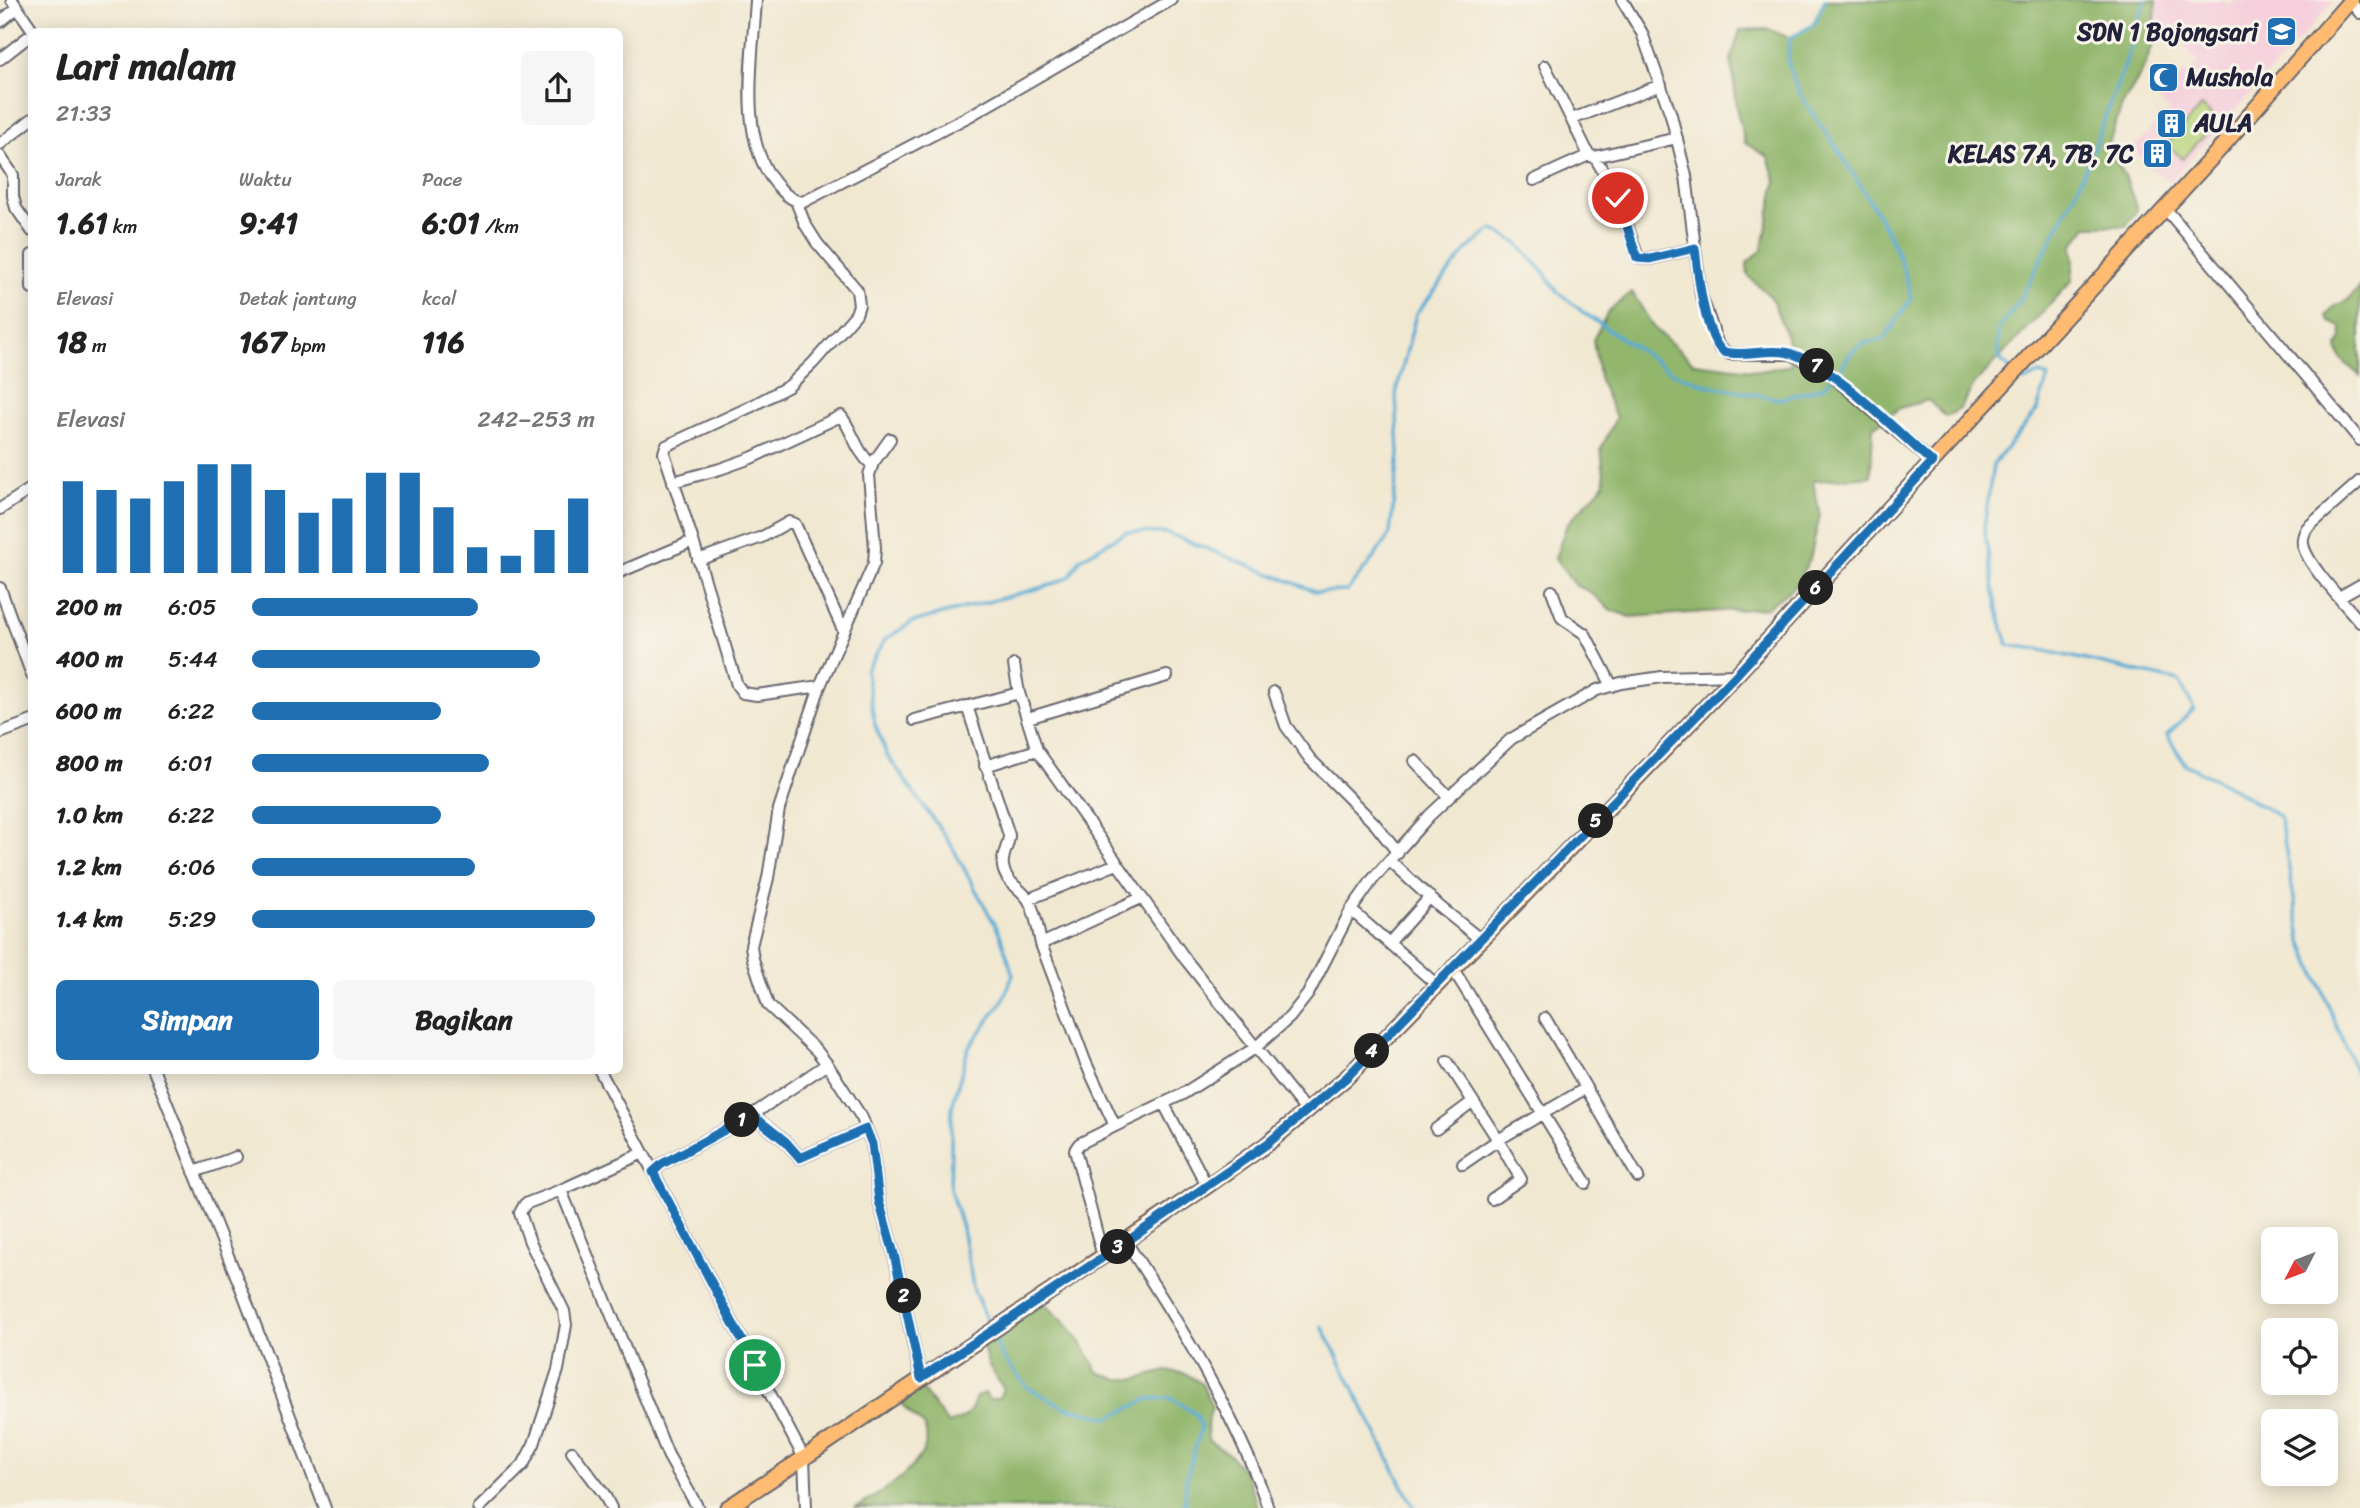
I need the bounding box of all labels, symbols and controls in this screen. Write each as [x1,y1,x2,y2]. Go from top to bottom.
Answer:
place label: SDN 1 Bojongsari [2076,11,2259,53]
school or university icon: SDN 1 Bojongsari [2264,15,2298,49]
text: Lari malam [56,33,236,100]
button: share [521,51,595,125]
place label: Mushola [2185,56,2274,98]
mosque icon: Mushola [2146,60,2180,94]
text: 21:33 [56,93,111,134]
place label: AULA [2193,102,2252,144]
building icon: AULA [2154,106,2188,140]
place label: KELAS 7A, 7B, 7C [1947,133,2134,175]
building icon: KELAS 7A, 7B, 7C [2140,137,2174,171]
text: Jarak [56,163,102,196]
text: Waktu [239,163,292,196]
text: Pace [422,163,462,196]
pin [1588,168,1648,228]
icon: check [1599,179,1637,217]
text: 1.61 [56,196,108,250]
text: 9:41 [239,196,298,250]
text: 6:01 [422,196,480,250]
text: km [108,210,137,243]
text: /km [480,210,519,243]
text: Elevasi [56,282,113,315]
text: Detak jantung [239,282,357,315]
text: kcal [422,282,457,315]
text: 18 [56,315,87,369]
text: 167 [239,315,286,369]
text: 116 [422,315,465,369]
text: m [87,329,107,362]
text: bpm [286,329,326,362]
pin: 7 [1800,348,1834,384]
text: 7 [1811,349,1822,382]
text: Elevasi [56,399,125,440]
text: 242–253 m [477,399,595,440]
pin: 6 [1798,570,1834,606]
text: 6 [1810,571,1821,604]
text: 200 m [56,587,122,628]
text: 6:05 [168,587,217,628]
text: 400 m [56,639,123,680]
text: 5:44 [168,639,218,680]
text: 600 m [56,691,122,732]
text: 6:22 [168,691,215,732]
text: 800 m [56,743,123,784]
text: 6:01 [168,743,212,784]
text: 1.0 km [56,795,123,836]
text: 6:22 [168,795,215,836]
pin: 5 [1578,804,1614,838]
text: 5 [1590,804,1601,837]
text: 1.2 km [56,847,122,888]
text: 6:06 [168,847,216,888]
text: 1.4 km [56,899,123,940]
text: 5:29 [168,899,216,940]
button: Simpan [56,980,319,1060]
button: Bagikan [333,980,595,1060]
pin: 4 [1354,1034,1390,1068]
text: 4 [1366,1034,1377,1067]
pin: 1 [724,1102,760,1138]
text: 1 [737,1103,746,1136]
north arrow [2261,1227,2338,1304]
map controls [2261,1227,2338,1486]
pin: 3 [1100,1230,1136,1264]
text: 3 [1112,1230,1123,1263]
pin: 2 [886,1278,922,1314]
text: 2 [898,1279,909,1312]
button: locate [2261,1318,2338,1395]
pin [725,1335,785,1395]
icon: arrive [736,1346,774,1384]
button: layers [2261,1409,2338,1486]

